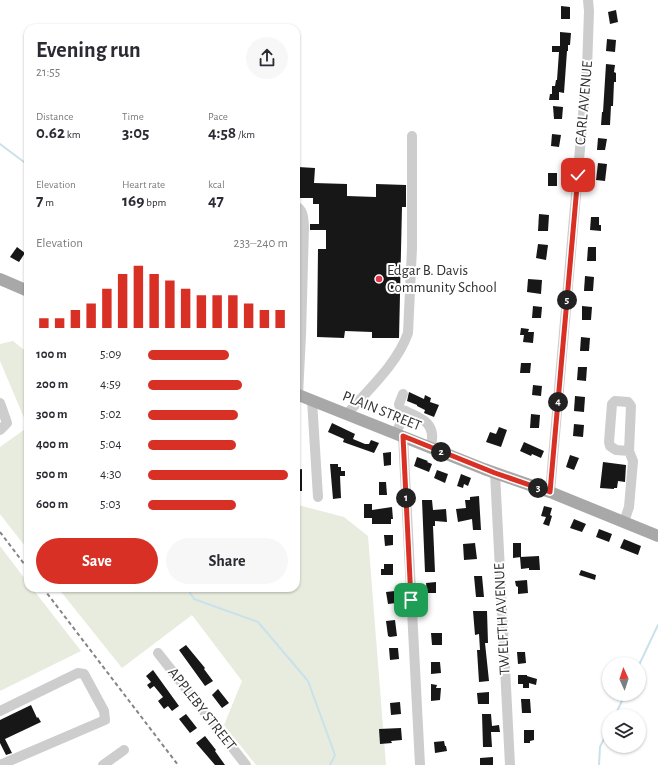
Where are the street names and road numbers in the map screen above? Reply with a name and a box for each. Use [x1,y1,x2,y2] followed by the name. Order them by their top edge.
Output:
[573,60,595,146] street label: CARL AVENUE
[340,388,424,434] street label: PLAIN STREET
[492,563,512,675] street label: TWELFTH AVENUE
[165,665,239,754] street label: APPLEBY STREET

